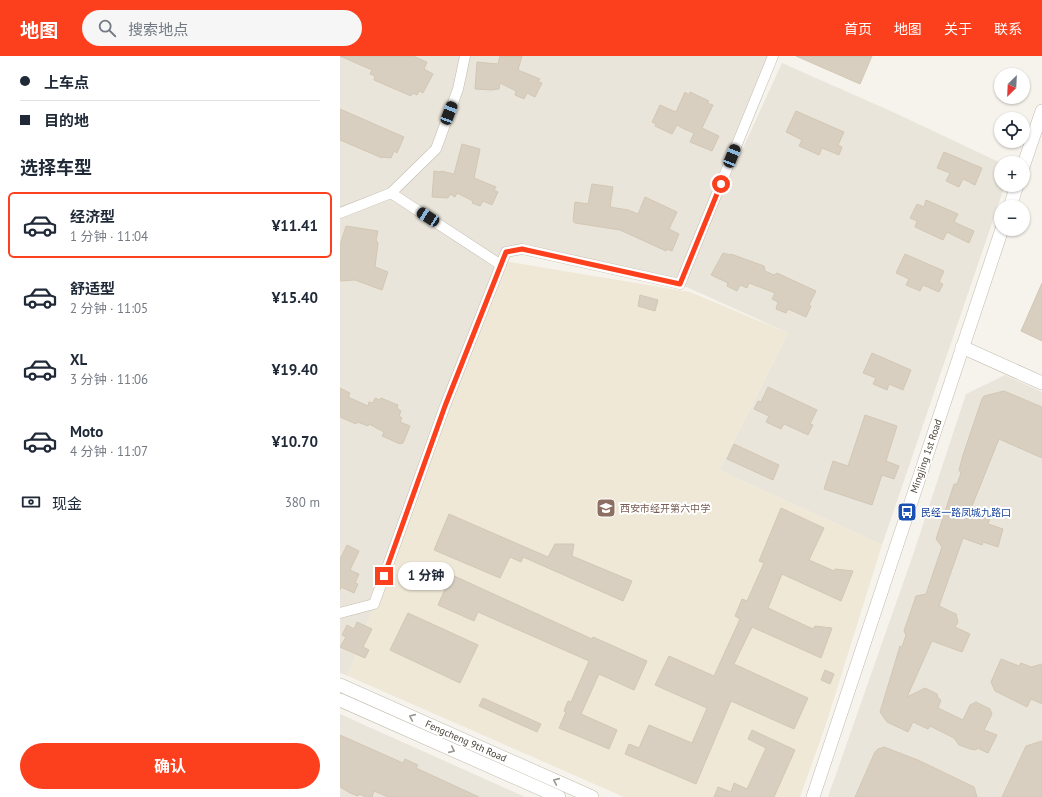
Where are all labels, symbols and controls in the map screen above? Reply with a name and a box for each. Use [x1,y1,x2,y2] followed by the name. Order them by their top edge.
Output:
[82,10,362,46] search box
[96,17,118,39] icon: search
[20,18,58,42] text: 地图
[128,20,188,39] text: 搜索地点
[844,20,872,38] text: 首页
[894,20,922,38] text: 地图
[944,20,972,38] text: 关于
[994,20,1022,38] text: 联系
[994,68,1030,104] north arrow
[994,68,1030,236] map controls
[44,73,89,92] text: 上车点
[439,100,459,126] car
[44,111,89,130] text: 目的地
[994,112,1030,148] button: locate
[722,143,742,169] car
[20,156,92,179] text: 选择车型
[994,156,1030,192] button: +
[712,175,730,193] route start
[994,200,1030,236] button: −
[415,205,441,229] car
[22,207,58,243] icon: car
[70,207,115,226] text: 经济型
[272,216,318,235] text: ¥11.41
[70,228,148,245] text: 1 分钟 · 11:04
[22,279,58,315] icon: car
[70,279,115,298] text: 舒适型
[272,288,318,307] text: ¥15.40
[70,300,148,317] text: 2 分钟 · 11:05
[70,350,87,369] text: XL
[22,351,58,387] icon: car
[272,360,318,379] text: ¥19.40
[70,371,148,388] text: 3 分钟 · 11:06
[907,417,945,495] street label: Mingjing 1st Road
[70,422,103,441] text: Moto
[22,423,58,459] icon: car
[272,432,318,451] text: ¥10.70
[70,443,148,460] text: 4 分钟 · 11:07
[20,491,42,513] icon: cash
[52,494,82,513] text: 现金
[285,494,320,511] text: 380 m
[595,497,617,519] school or university icon: 西安市经开第六中学
[896,501,918,523] bus stop icon: 民经一路凤城九路口
[620,502,710,515] place label: 西安市经开第六中学
[921,506,1011,519] place label: 民经一路凤城九路口
[398,562,454,590] callout: 1 分钟
[375,567,393,585] route end
[408,567,444,584] text: 1 分钟
[409,714,416,722] one-way arrow
[423,717,509,765] street label: Fengcheng 9th Road
[20,743,320,789] button: 确认
[448,745,456,753] one-way arrow
[553,778,561,786] one-way arrow

